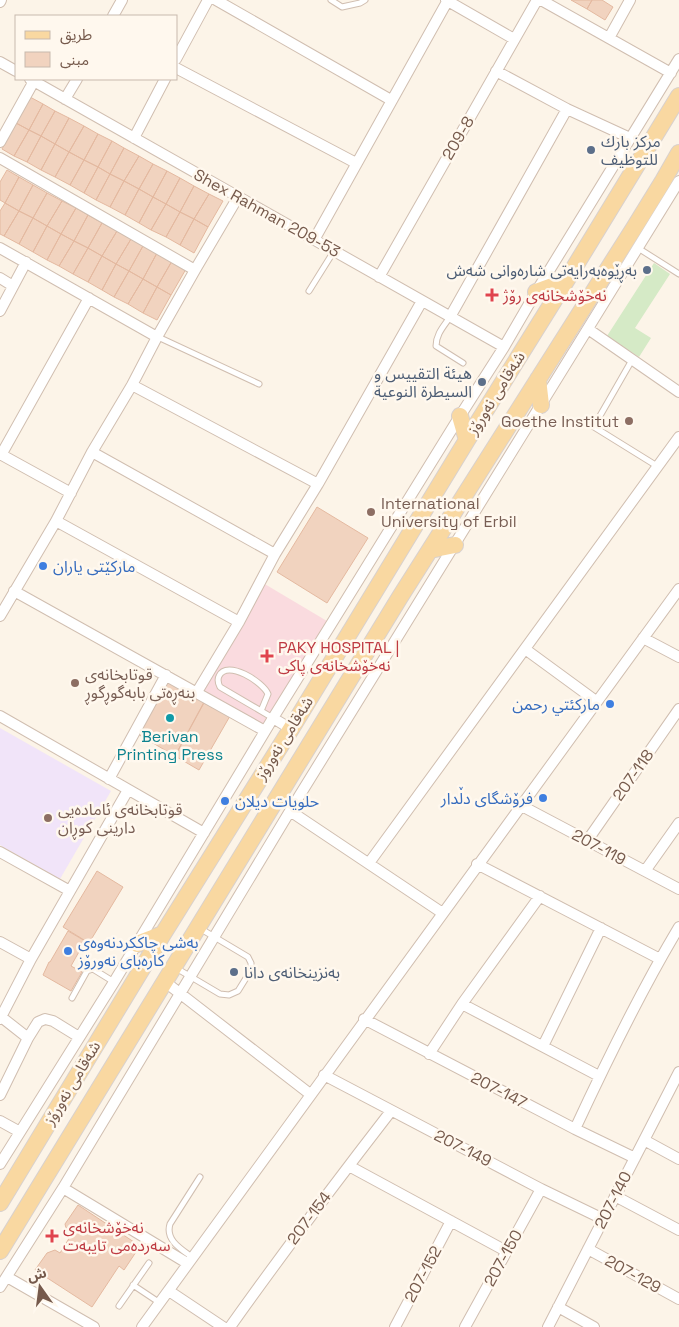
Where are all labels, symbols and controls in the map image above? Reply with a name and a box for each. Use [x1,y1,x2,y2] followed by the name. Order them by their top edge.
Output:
[15,15,178,80] legend
[60,25,92,45] text: طريق
[60,50,89,69] text: مبنى
[437,112,479,164] street label: 209-8
[601,131,661,170] place label: مركز بارك للتوظيف
[585,144,597,156] marker: مركز بارك للتوظيف
[190,164,344,262] street label: Shex Rahman 209-53
[446,260,637,284] place label: بەڕێوەبەرایەتی شارەوانی شەش
[641,264,653,276] marker: بەڕێوەبەرایەتی شارەوانی شەش
[502,285,607,306] place label: نەخۆشخانەی رۆژ
[485,288,499,302] marker: نەخۆشخانەی رۆژ
[462,347,530,440] street label: شەقامی نەورۆز
[374,363,472,402] place label: هيئة التقييس و السيطرة النوعية
[476,376,488,388] marker: هيئة التقييس و السيطرة النوعية
[501,411,619,432] place label: Goethe Institut
[623,415,635,427] marker: Goethe Institut
[381,493,517,532] place label: International University of Erbil
[365,506,377,518] marker: International University of Erbil
[53,556,135,577] place label: مارکێتی یاران
[37,560,49,572] marker: مارکێتی یاران
[278,637,399,676] place label: PAKY HOSPITAL | نەخۆشخانەی پاکی
[260,649,274,663] marker: PAKY HOSPITAL | نەخۆشخانەی پاکی
[84,664,195,706] place label: قوتابخانەی بنەڕەتی بابەگوڕگوڕ
[69,677,81,689] marker: قوتابخانەی بنەڕەتی بابەگوڕگوڕ
[250,692,318,785] street label: شەقامی نەورۆز
[512,694,600,716] place label: ماركئتي رحمن
[604,698,616,710] marker: ماركئتي رحمن
[164,712,176,724] marker: Berivan Printing Press
[117,726,223,765] place label: Berivan Printing Press
[608,745,658,805] street label: 207-118
[440,786,533,809] place label: فرۆشگای دڵدار
[235,791,319,812] place label: حلويات ديلان
[537,792,549,804] marker: فرۆشگای دڵدار
[219,795,231,807] marker: حلويات ديلان
[58,799,182,841] place label: قوتابخانەی ئامادەیی دارینی کوڕان
[42,812,54,824] marker: قوتابخانەی ئامادەیی دارینی کوڕان
[568,824,630,870] street label: 207-119
[77,932,199,971] place label: به‌شی چاككردنه‌وه‌ی كاره‌بای نه‌ورۆز
[62,945,74,957] marker: به‌شی چاككردنه‌وه‌ی كاره‌بای نه‌ورۆز
[244,962,340,983] place label: بەنزینخانەی دانا
[228,966,240,978] marker: بەنزینخانەی دانا
[38,1037,105,1130] street label: شەقامی نەورۆز
[467,1067,531,1113] street label: 207-147
[431,1125,495,1171] street label: 207-149
[590,1168,636,1232] street label: 207-140
[282,1187,336,1249] street label: 207-154
[63,1217,171,1256] place label: نەخۆشخانەی سەردەمی تایبەت
[479,1226,527,1290] street label: 207-150
[45,1229,59,1243] marker: نەخۆشخانەی سەردەمی تایبەت
[399,1242,447,1306] street label: 207-152
[601,1250,665,1298] street label: 207-129
[15,1262,65,1312] north arrow
[25,1263,48,1285] text: ش

